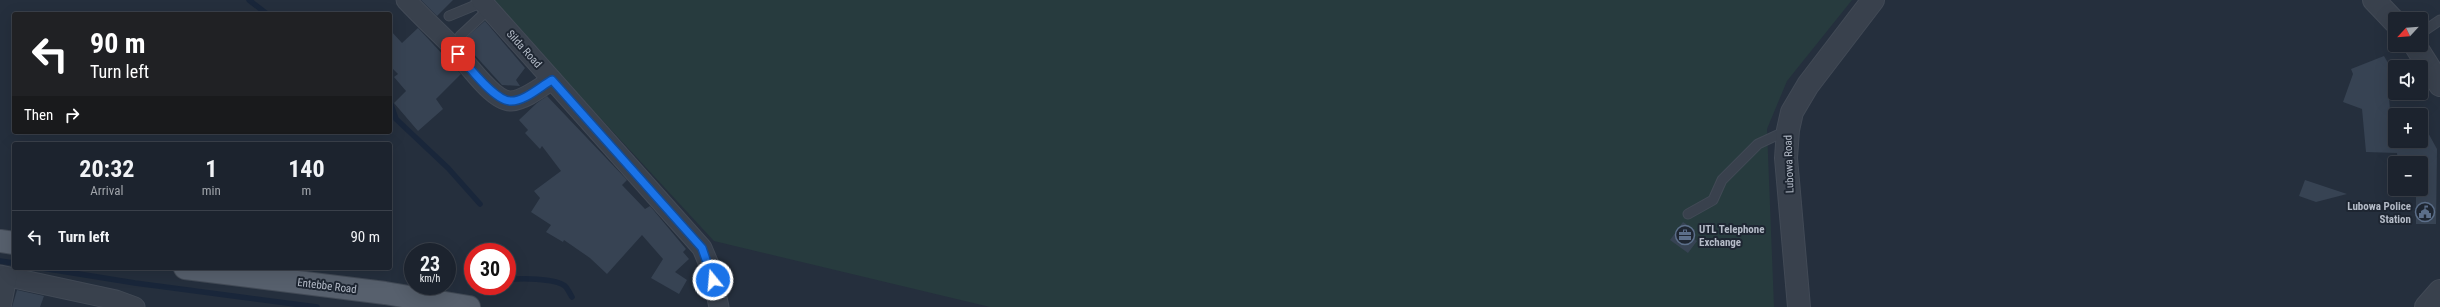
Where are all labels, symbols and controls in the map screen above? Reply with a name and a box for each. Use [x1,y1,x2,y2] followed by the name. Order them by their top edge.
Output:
[2388,12,2428,52] north arrow
[2388,12,2428,196] map controls
[90,27,146,60] text: 90 m
[24,28,76,80] icon: left
[504,28,544,70] street label: Silda Road
[441,37,475,71] pin
[447,43,469,65] icon: arrive
[2388,60,2428,100] button: sound
[90,61,149,82] text: Turn left
[61,104,83,126] icon: right
[24,106,53,124] text: Then
[2388,108,2428,148] button: +
[1781,135,1797,193] street label: Lubowa Road
[79,155,134,183] text: 20:32
[205,155,217,183] text: 1
[288,155,325,183] text: 140
[2388,156,2428,196] button: −
[90,183,123,198] text: Arrival
[202,183,221,198] text: min
[302,183,311,198] text: m
[2347,200,2411,226] place label: Lubowa Police Station
[2414,201,2436,223] public building icon: Lubowa Police Station
[1699,223,1765,249] place label: UTL Telephone Exchange
[1674,224,1696,246] office icon: UTL Telephone Exchange
[24,226,46,248] icon: left
[58,228,109,246] text: Turn left
[350,228,380,246] text: 90 m
[464,243,516,295] speed limit sign: 30
[420,252,440,276] text: 23
[692,259,734,301] position arrow
[420,273,440,284] text: km/h
[297,276,357,296] street label: Entebbe Road

